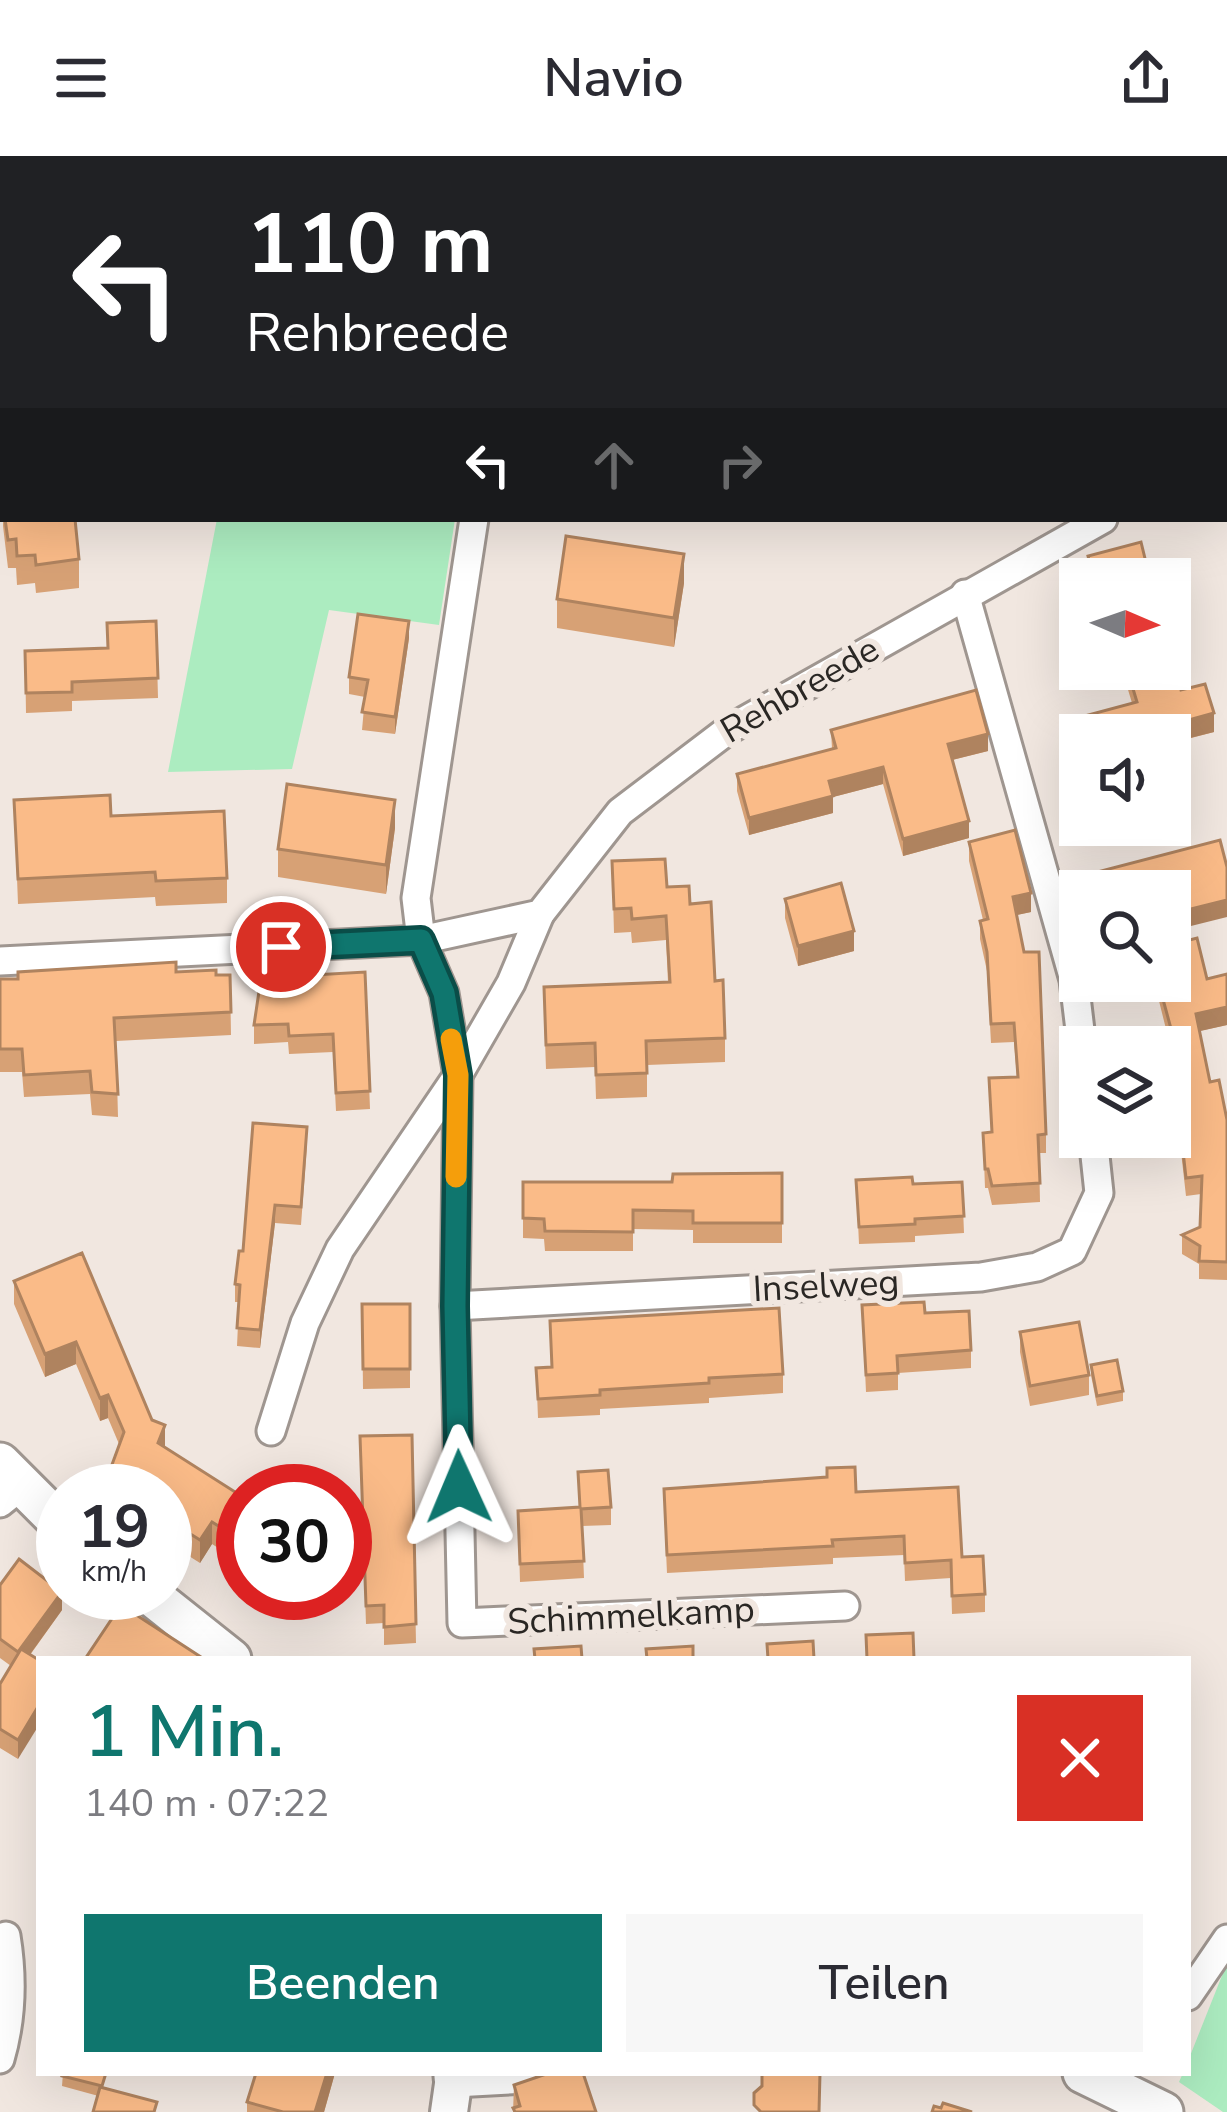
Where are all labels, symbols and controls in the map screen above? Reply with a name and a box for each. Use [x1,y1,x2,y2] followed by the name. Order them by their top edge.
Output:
[543,41,684,115] text: Navio
[48,45,114,111] icon: menu
[1113,45,1179,111] icon: share
[246,187,494,302] text: 110 m
[48,204,204,360] icon: left
[246,296,509,370] text: Rehbreede
[455,432,521,498] icon: left
[581,432,647,498] icon: ahead
[707,432,773,498] icon: right
[1059,558,1191,690] north arrow
[1059,558,1191,1158] map controls
[712,625,888,755] street label: Rehbreede
[1059,714,1191,846] button: sound
[1059,870,1191,1002] button: search
[230,896,332,998] pin
[248,914,314,980] icon: arrive
[1059,1026,1191,1158] button: layers
[751,1258,901,1314] street label: Inselweg
[396,1424,522,1550] position arrow
[216,1464,372,1620] speed limit sign: 30
[78,1486,150,1568] text: 19
[81,1551,147,1592] text: km/h
[506,1585,756,1647] street label: Schimmelkamp
[84,1683,284,1781] text: 1 Min.
[1017,1695,1143,1821] button: close
[84,1777,329,1830] text: 140 m · 07:22
[84,1914,602,2052] button: Beenden
[626,1914,1143,2052] button: Teilen

